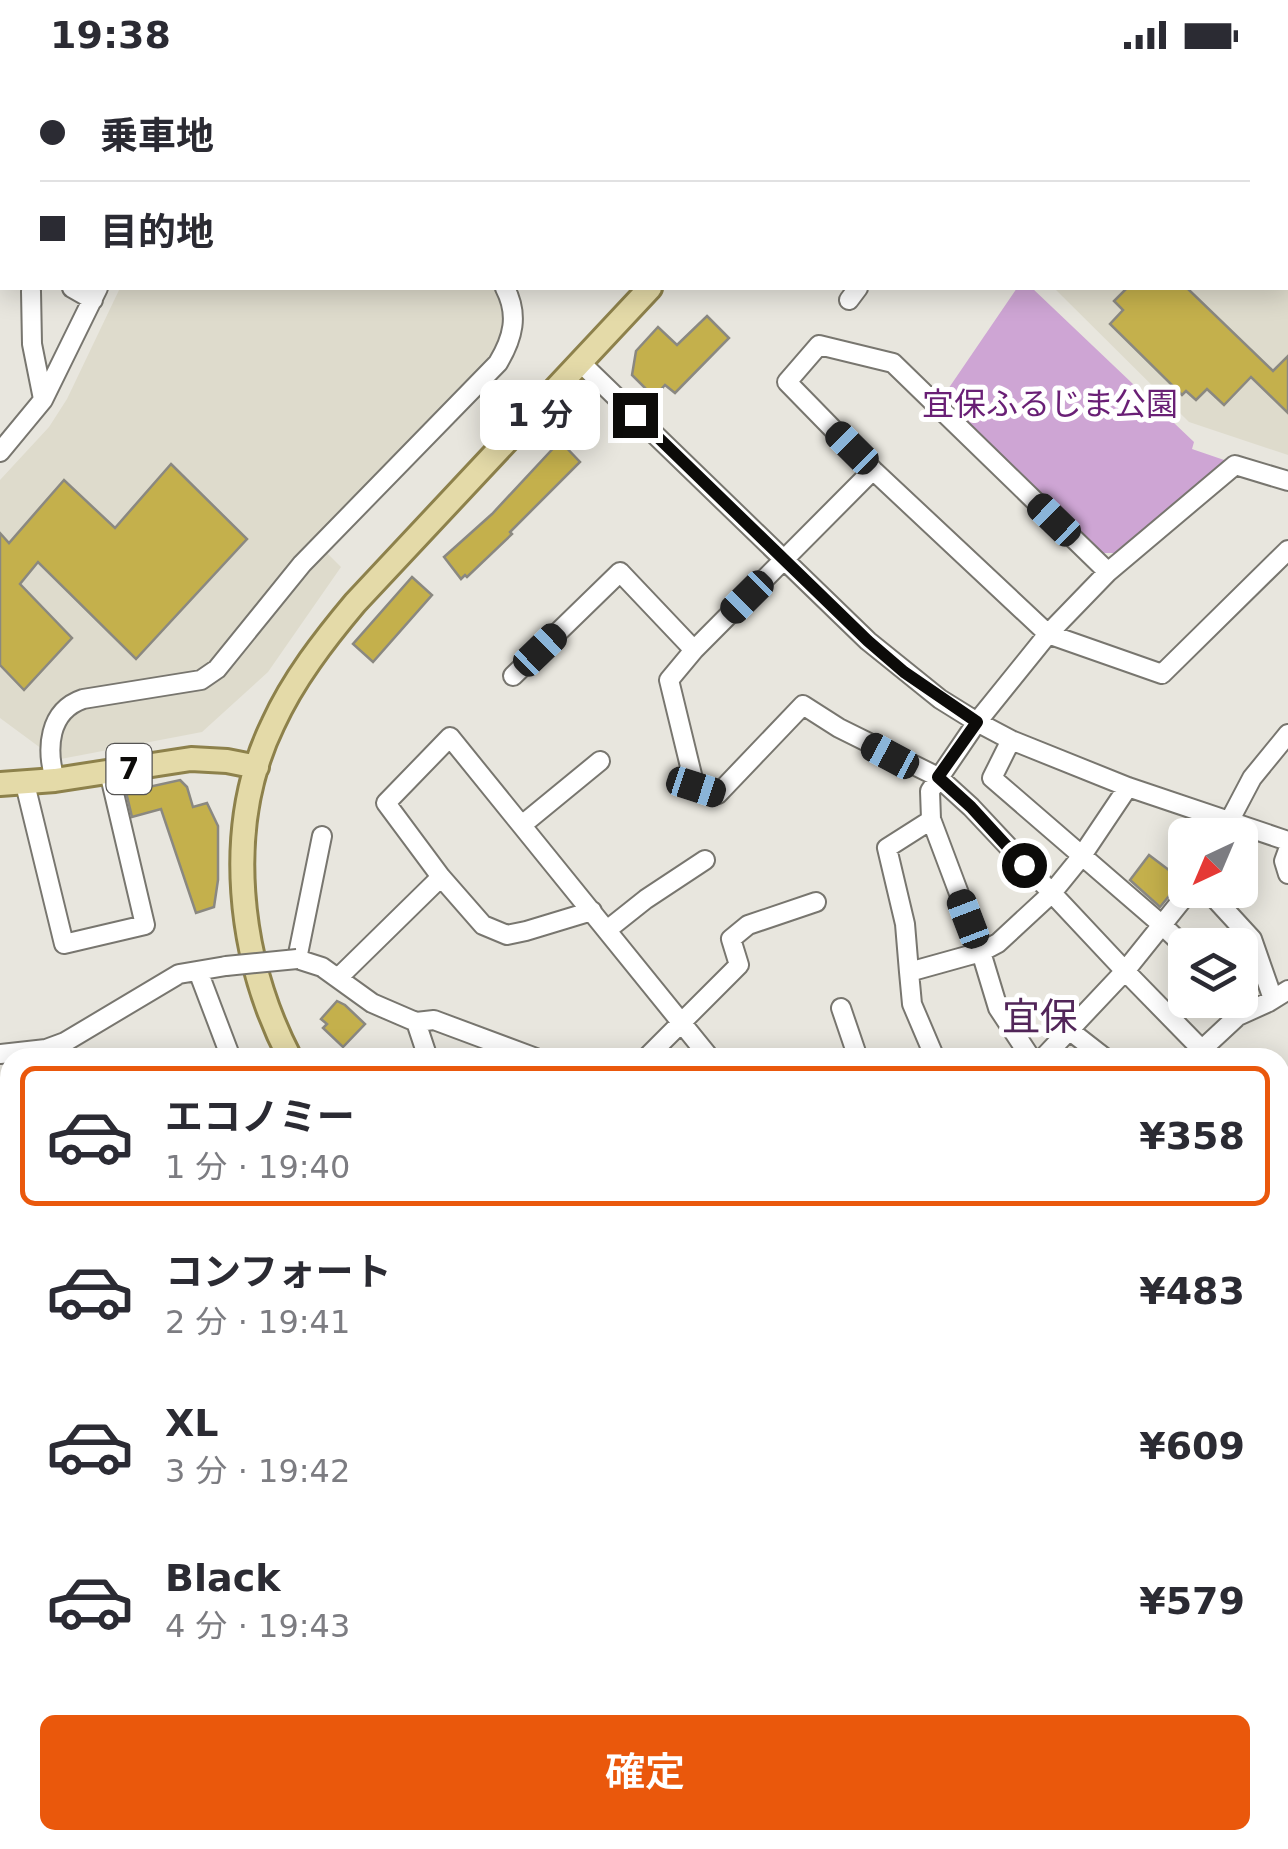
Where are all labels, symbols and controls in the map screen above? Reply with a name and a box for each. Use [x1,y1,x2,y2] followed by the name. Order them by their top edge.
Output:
[50,13,171,57] text: 19:38
[100,114,214,158] text: 乗車地
[100,210,214,254] text: 目的地
[480,380,600,450] callout: 1 分
[922,385,1178,423] park label: 宜保ふるじま公園
[613,393,658,438] route end
[507,396,573,434] text: 1 分
[820,416,884,480] car
[1022,488,1086,552] car
[715,565,779,629] car
[508,618,572,682] car
[856,729,924,783] car
[106,744,152,794] road number: 7
[663,763,729,811] car
[1168,818,1258,908] north arrow
[1168,818,1258,1018] map controls
[1002,843,1047,888] route start
[943,886,993,952] car
[1168,928,1258,1018] button: layers
[1002,995,1078,1039] district label: 宜保
[45,1091,135,1181] icon: car
[165,1095,355,1139] text: エコノミー
[1139,1114,1245,1158] text: ¥358
[165,1148,350,1186] text: 1 分 · 19:40
[45,1246,135,1336] icon: car
[165,1250,392,1294] text: コンフォート
[1139,1269,1245,1313] text: ¥483
[165,1303,350,1341] text: 2 分 · 19:41
[45,1401,135,1491] icon: car
[165,1401,219,1445] text: XL
[1139,1424,1245,1468] text: ¥609
[165,1452,350,1490] text: 3 分 · 19:42
[45,1556,135,1646] icon: car
[165,1556,280,1600] text: Black
[1139,1579,1245,1623] text: ¥579
[165,1607,350,1645] text: 4 分 · 19:43
[40,1715,1250,1830] button: 確定

